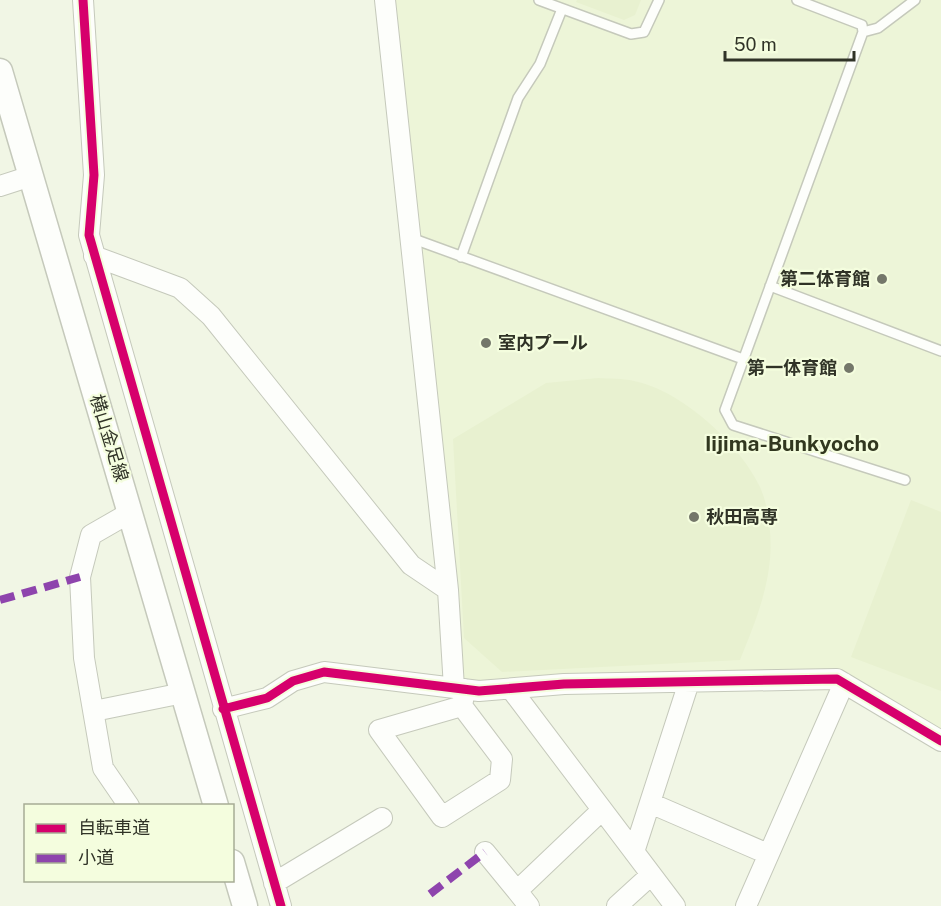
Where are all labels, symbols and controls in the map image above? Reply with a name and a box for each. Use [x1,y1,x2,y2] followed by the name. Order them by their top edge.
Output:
[725,24,854,62] scale bar
[734,34,777,55] text: 50 m
[780,268,870,289] place label: 第二体育館
[875,272,889,286] marker: 第二体育館
[498,332,588,353] place label: 室内プール
[479,336,493,350] marker: 室内プール
[747,357,837,378] place label: 第一体育館
[842,361,856,375] marker: 第一体育館
[86,392,133,484] street label: 横山金足線
[705,431,879,456] district label: Iijima-Bunkyocho
[706,506,778,527] place label: 秋田高専
[687,510,701,524] marker: 秋田高専
[24,804,234,882] legend
[78,817,150,838] text: 自転車道
[78,847,114,868] text: 小道

